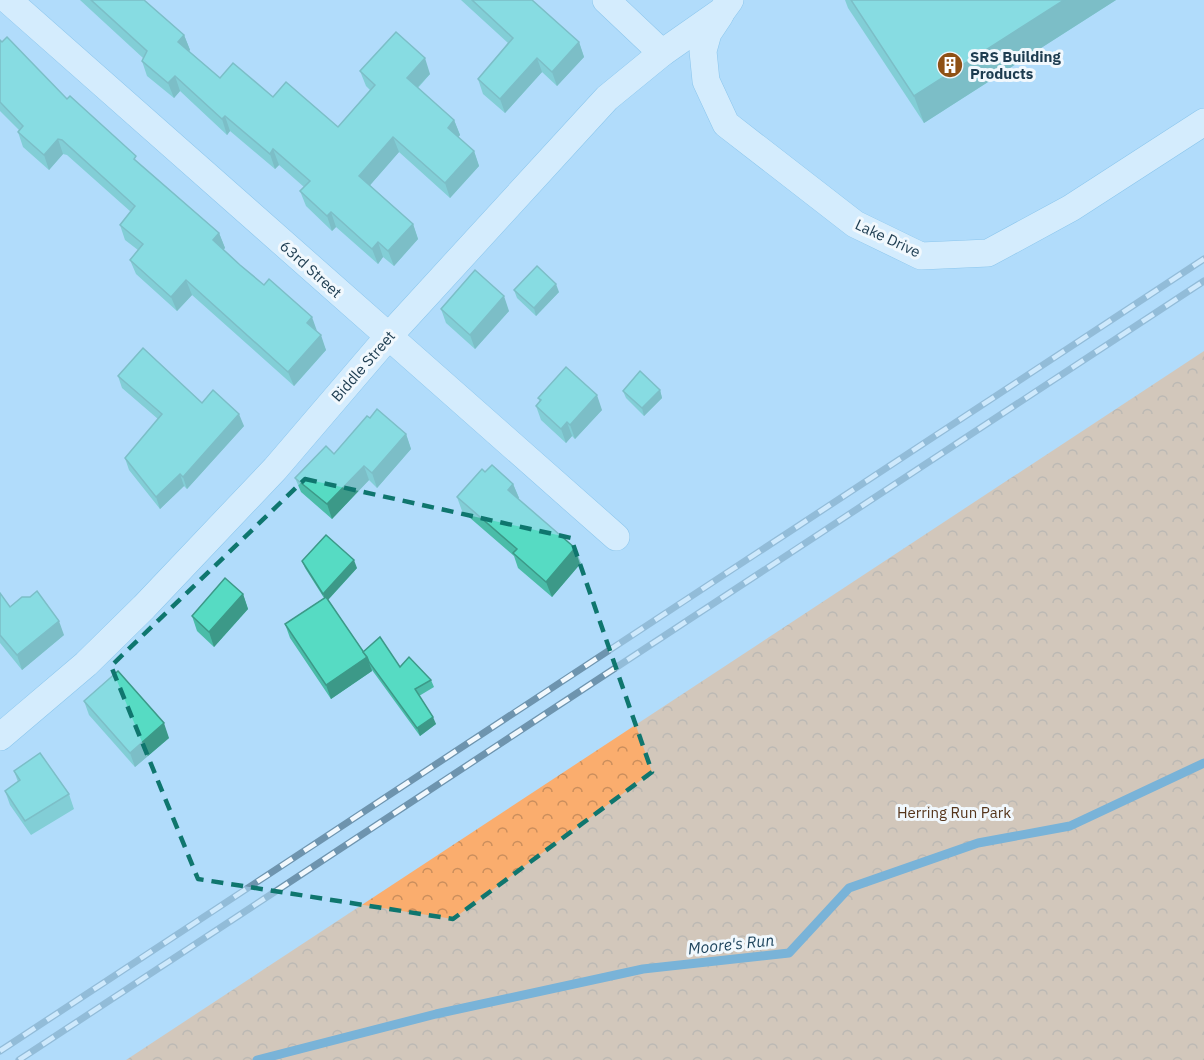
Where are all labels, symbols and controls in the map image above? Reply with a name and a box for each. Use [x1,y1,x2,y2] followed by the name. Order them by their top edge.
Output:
[970,47,1062,83] place label: SRS Building Products
[935,50,965,80] building icon: SRS Building Products
[852,215,924,261] street label: Lake Drive
[276,236,346,302] street label: 63rd Street
[327,327,399,405] street label: Biddle Street
[897,803,1011,822] park label: Herring Run Park
[687,930,775,958] water label: Moore's Run

